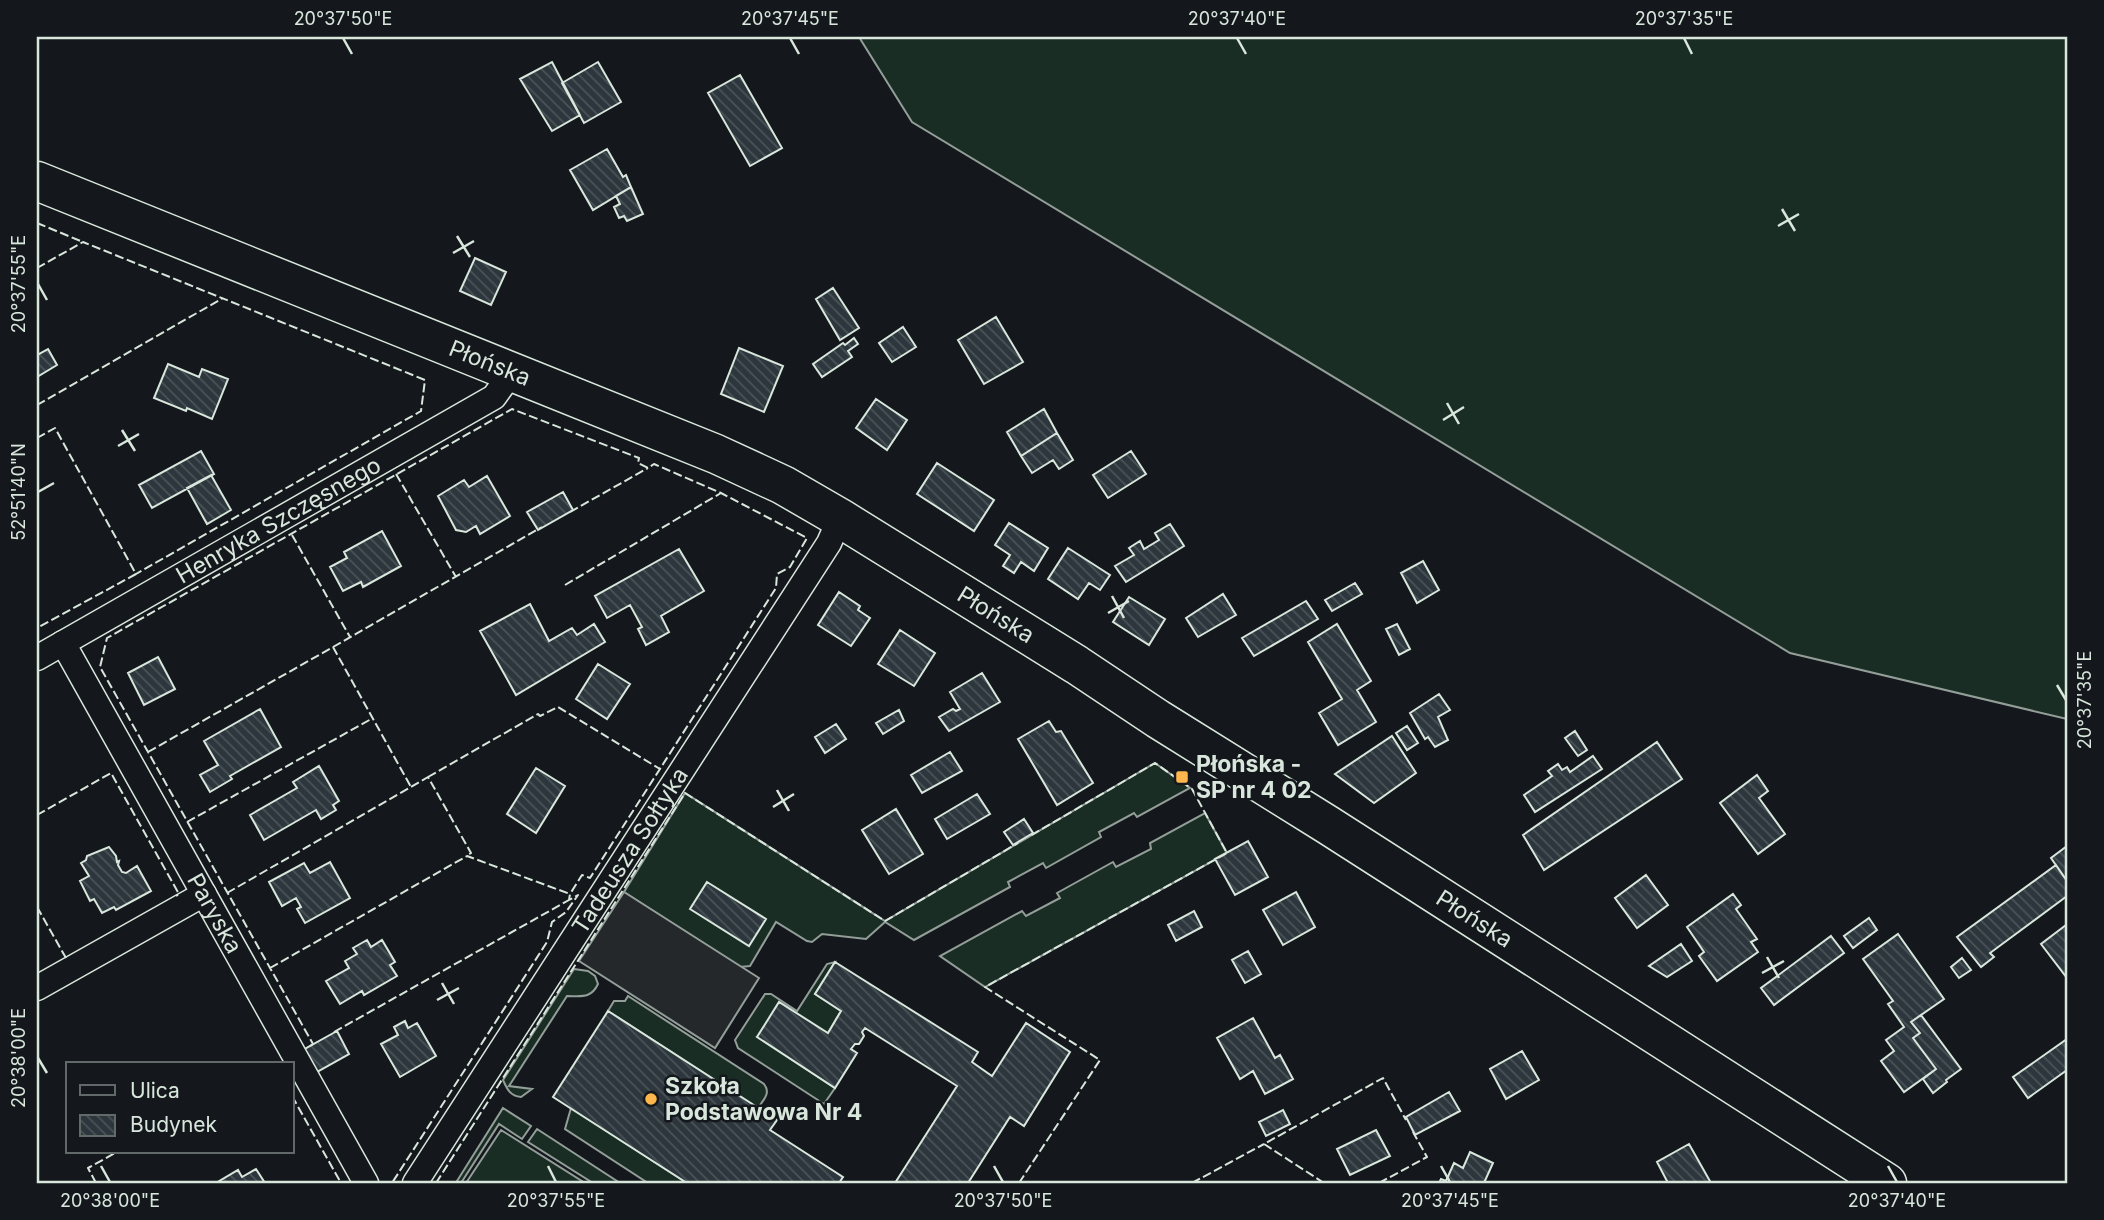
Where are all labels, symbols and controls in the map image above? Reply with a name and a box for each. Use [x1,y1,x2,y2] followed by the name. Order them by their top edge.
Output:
[294,8,392,29] text: 20°37'50"E
[741,8,839,29] text: 20°37'45"E
[1188,8,1286,29] text: 20°37'40"E
[1635,8,1733,29] text: 20°37'35"E
[8,235,29,333] text: 20°37'55"E
[445,334,535,392] street label: Płońska
[8,443,29,541] text: 52°51'40"N
[171,451,386,590] street label: Henryka Szczęsnego
[952,580,1040,649] street label: Płońska
[2074,651,2095,749] text: 20°37'35"E
[1196,750,1312,804] place label: Płońska - SP nr 4 02
[566,762,694,939] street label: Tadeusza Sołtyka
[1174,769,1190,785] marker: Płońska - SP nr 4 02
[181,868,248,958] street label: Paryska
[1431,884,1518,954] street label: Płońska
[8,1008,29,1108] text: 20°38'00"E
[66,1062,294,1154] legend
[665,1072,862,1126] place label: Szkoła Podstawowa Nr 4
[130,1078,180,1103] text: Ulica
[643,1091,659,1107] marker: Szkoła Podstawowa Nr 4
[130,1112,218,1137] text: Budynek
[60,1190,160,1211] text: 20°38'00"E
[507,1190,605,1211] text: 20°37'55"E
[954,1190,1052,1211] text: 20°37'50"E
[1401,1190,1499,1211] text: 20°37'45"E
[1848,1190,1946,1211] text: 20°37'40"E

